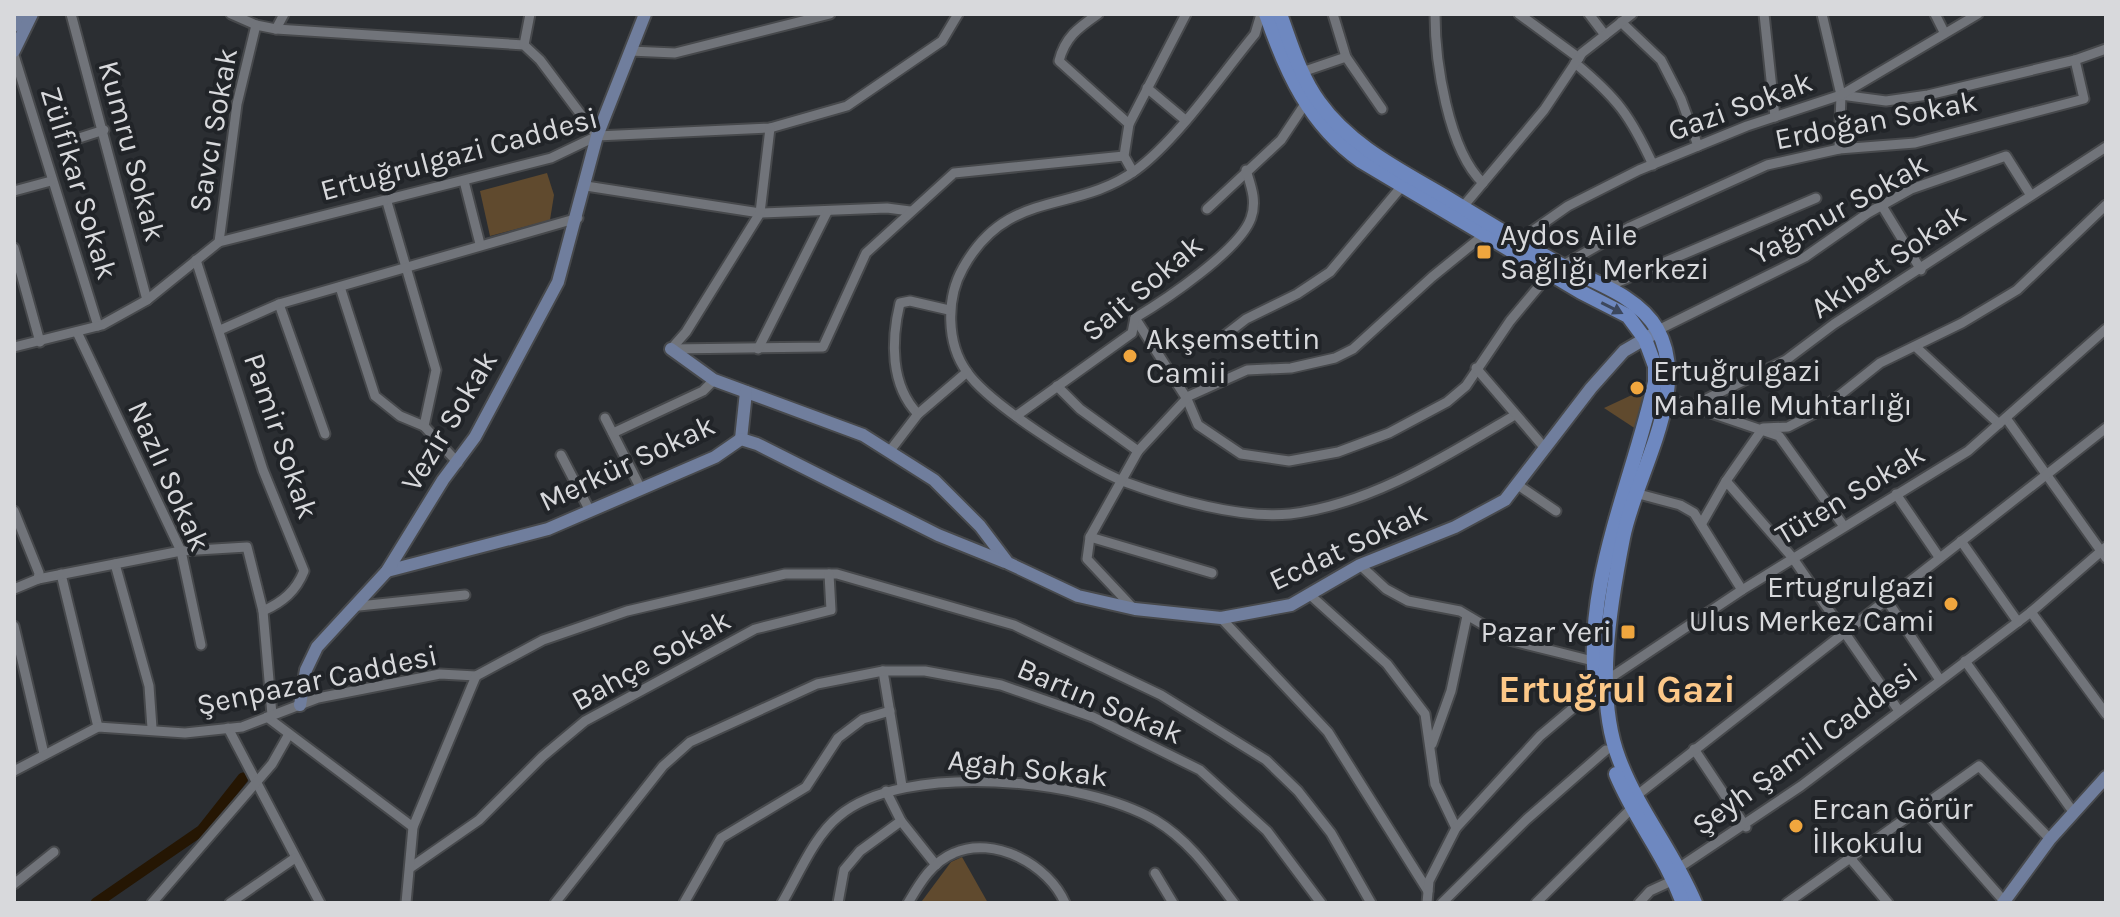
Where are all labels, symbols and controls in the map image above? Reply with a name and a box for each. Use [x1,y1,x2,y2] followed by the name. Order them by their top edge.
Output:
[181,45,245,215] street label: Savcı Sokak
[91,57,173,245] street label: Kumru Sokak
[1663,63,1817,149] street label: Gazi Sokak
[33,82,125,284] street label: Zülfikar Sokak
[1772,83,1980,157] street label: Erdoğan Sokak
[316,100,602,208] street label: Ertuğrulgazi Caddesi
[1744,145,1934,273] street label: Yağmur Sokak
[1804,196,1972,326] street label: Akıbet Sokak
[1500,217,1709,287] place label: Aydos Aile Sağlığı Merkezi
[1074,227,1210,349] street label: Sait Sokak
[1475,243,1493,261] marker: Aydos Aile Sağlığı Merkezi
[1601,301,1624,315] one-way arrow
[1146,321,1320,391] place label: Akşemsettin Camii
[393,344,505,498] street label: Vezir Sokak
[1121,347,1139,365] marker: Akşemsettin Camii
[236,348,326,524] street label: Pamir Sokak
[1653,353,1912,423] place label: Ertuğrulgazi Mahalle Muhtarlığı
[1628,379,1646,397] marker: Ertuğrulgazi Mahalle Muhtarlığı
[120,395,218,557] street label: Nazlı Sokak
[533,407,721,519] street label: Merkür Sokak
[1769,435,1931,553] street label: Tüten Sokak
[1263,494,1433,598] street label: Ecdat Sokak
[1689,569,1935,639] place label: Ertugrulgazi Ulus Merkez Cami
[1942,595,1960,613] marker: Ertugrulgazi Ulus Merkez Cami
[565,602,737,718] street label: Bahçe Sokak
[1480,614,1612,650] place label: Pazar Yeri
[1619,623,1637,641] marker: Pazar Yeri
[193,637,441,723] street label: Şenpazar Caddesi
[1012,650,1188,752] street label: Bartın Sokak
[1685,655,1925,843] street label: Şeyh Şamil Caddesi
[1498,667,1736,712] district label: Ertuğrul Gazi
[946,742,1110,794] street label: Agah Sokak
[1812,791,1973,861] place label: Ercan Görür İlkokulu
[1787,817,1805,835] marker: Ercan Görür İlkokulu

